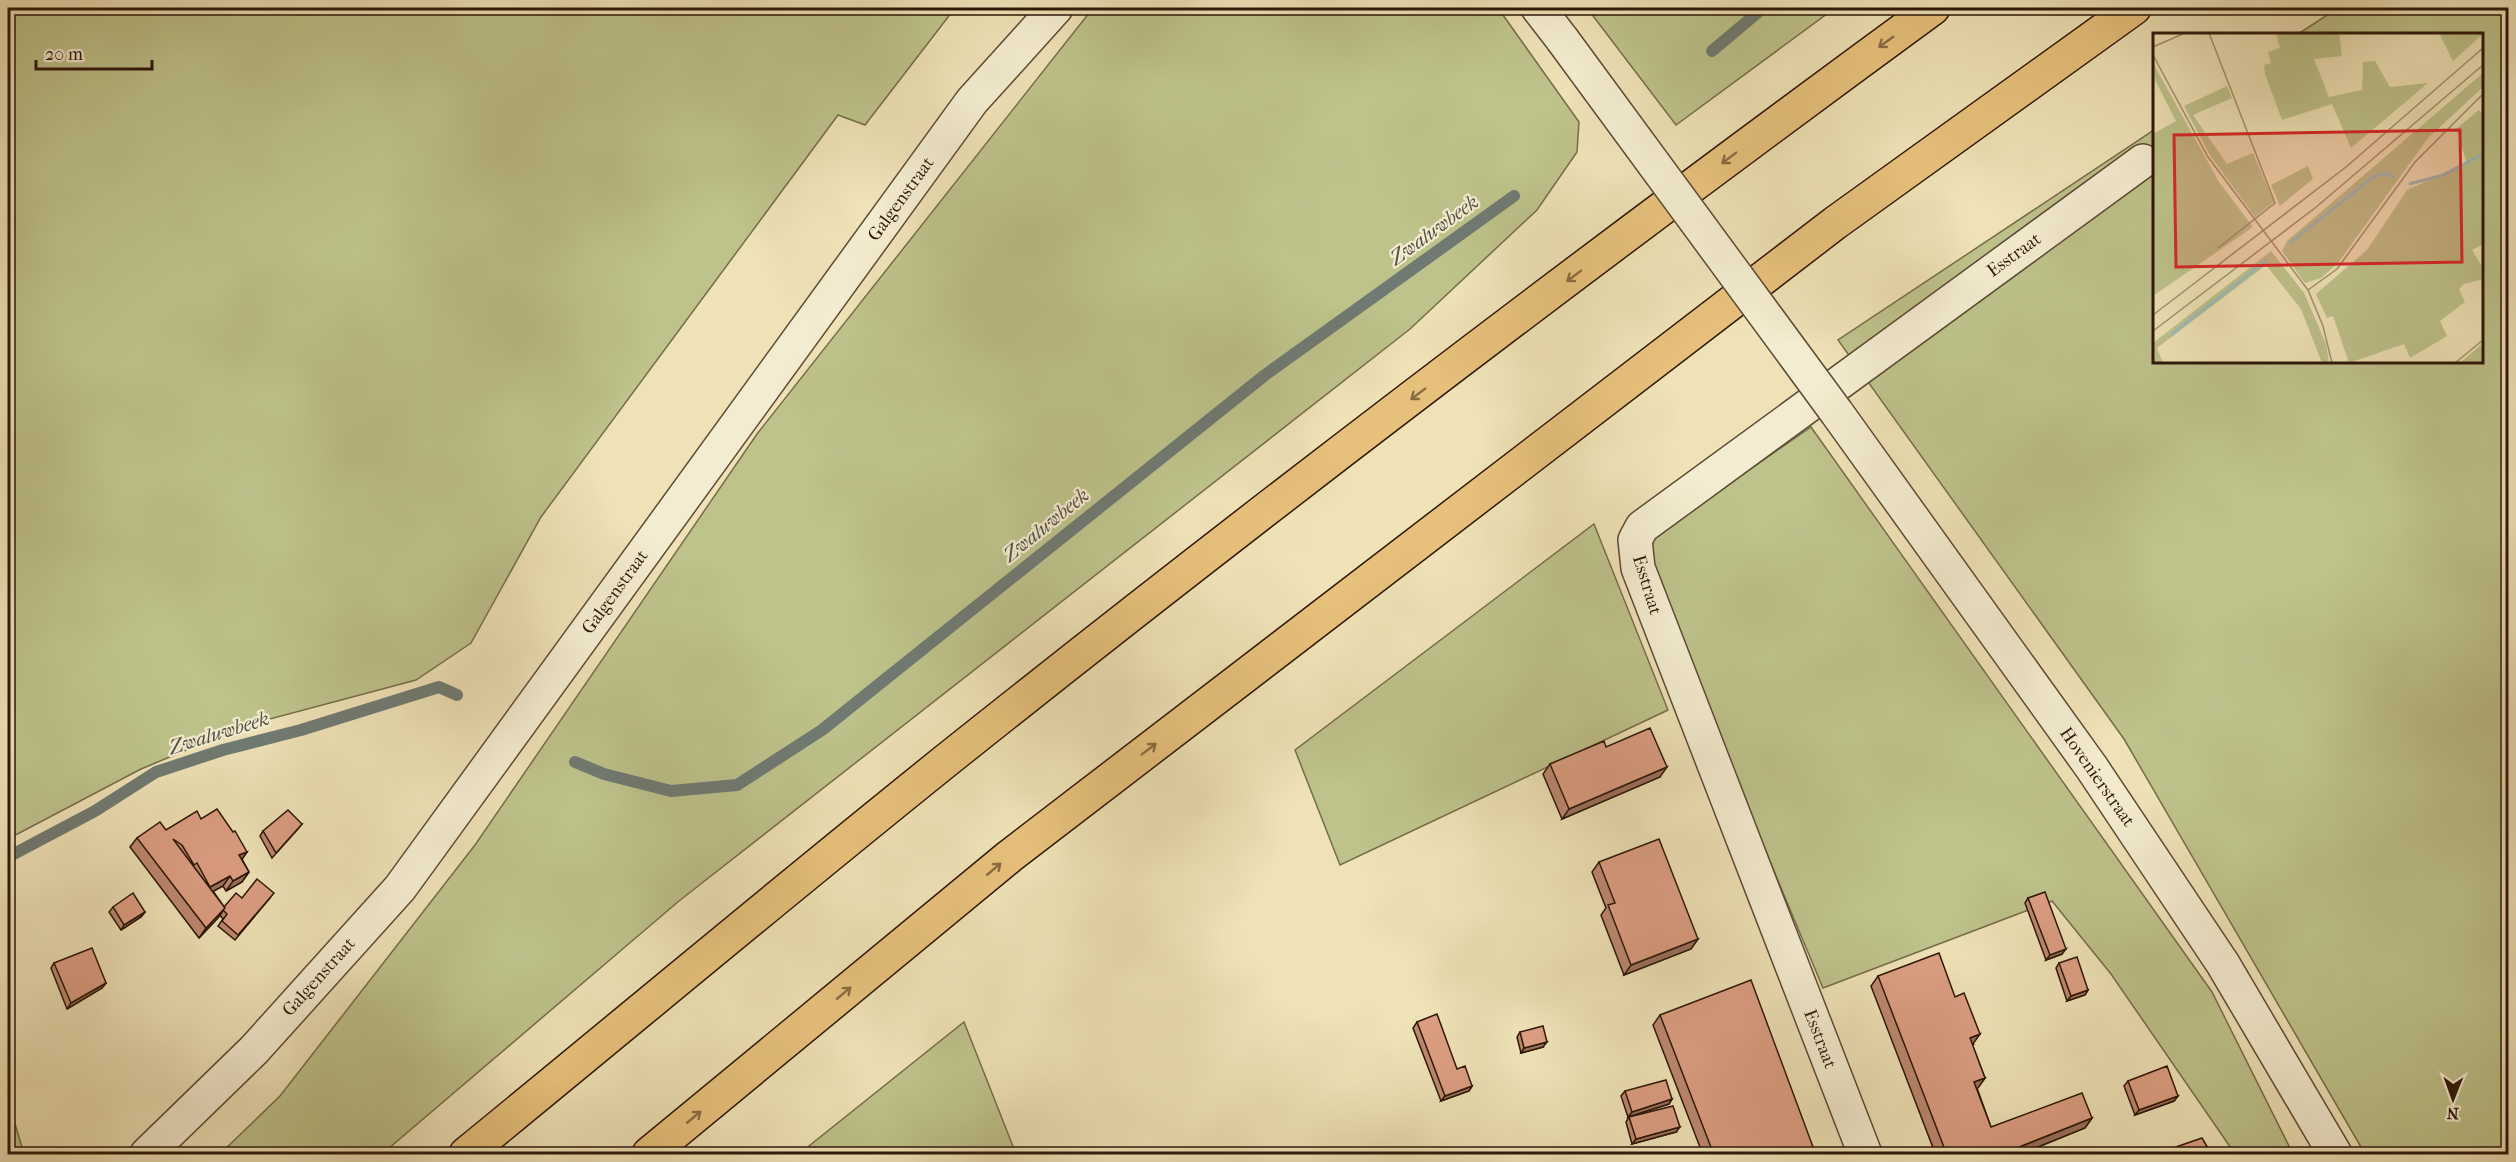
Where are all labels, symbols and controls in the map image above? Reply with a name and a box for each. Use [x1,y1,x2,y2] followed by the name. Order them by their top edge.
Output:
[36,33,152,71] scale bar
[2153,33,2483,363] inset map
[1878,36,1894,48] one-way arrow
[45,44,83,65] text: 20 m
[1721,151,1737,164] one-way arrow
[863,152,939,245] street label: Galgenstraat
[1384,190,1483,271] water label: Zwaluwbeek
[1983,228,2045,282] street label: Esstraat
[1566,270,1582,282] one-way arrow
[1411,387,1427,400] one-way arrow
[997,483,1094,568] water label: Zwaluwbeek
[577,545,653,638] street label: Galgenstraat
[1628,553,1666,618] street label: Esstraat
[164,707,272,760] water label: Zwaluwbeek
[2055,723,2139,831] street label: Hovenierstraat
[1140,743,1156,756] one-way arrow
[986,862,1002,875] one-way arrow
[278,933,360,1021] street label: Galgenstraat
[836,986,851,1000] one-way arrow
[1799,1007,1841,1072] street label: Esstraat
[2423,1069,2483,1129] north arrow
[2446,1104,2459,1123] text: N
[686,1111,702,1124] one-way arrow

